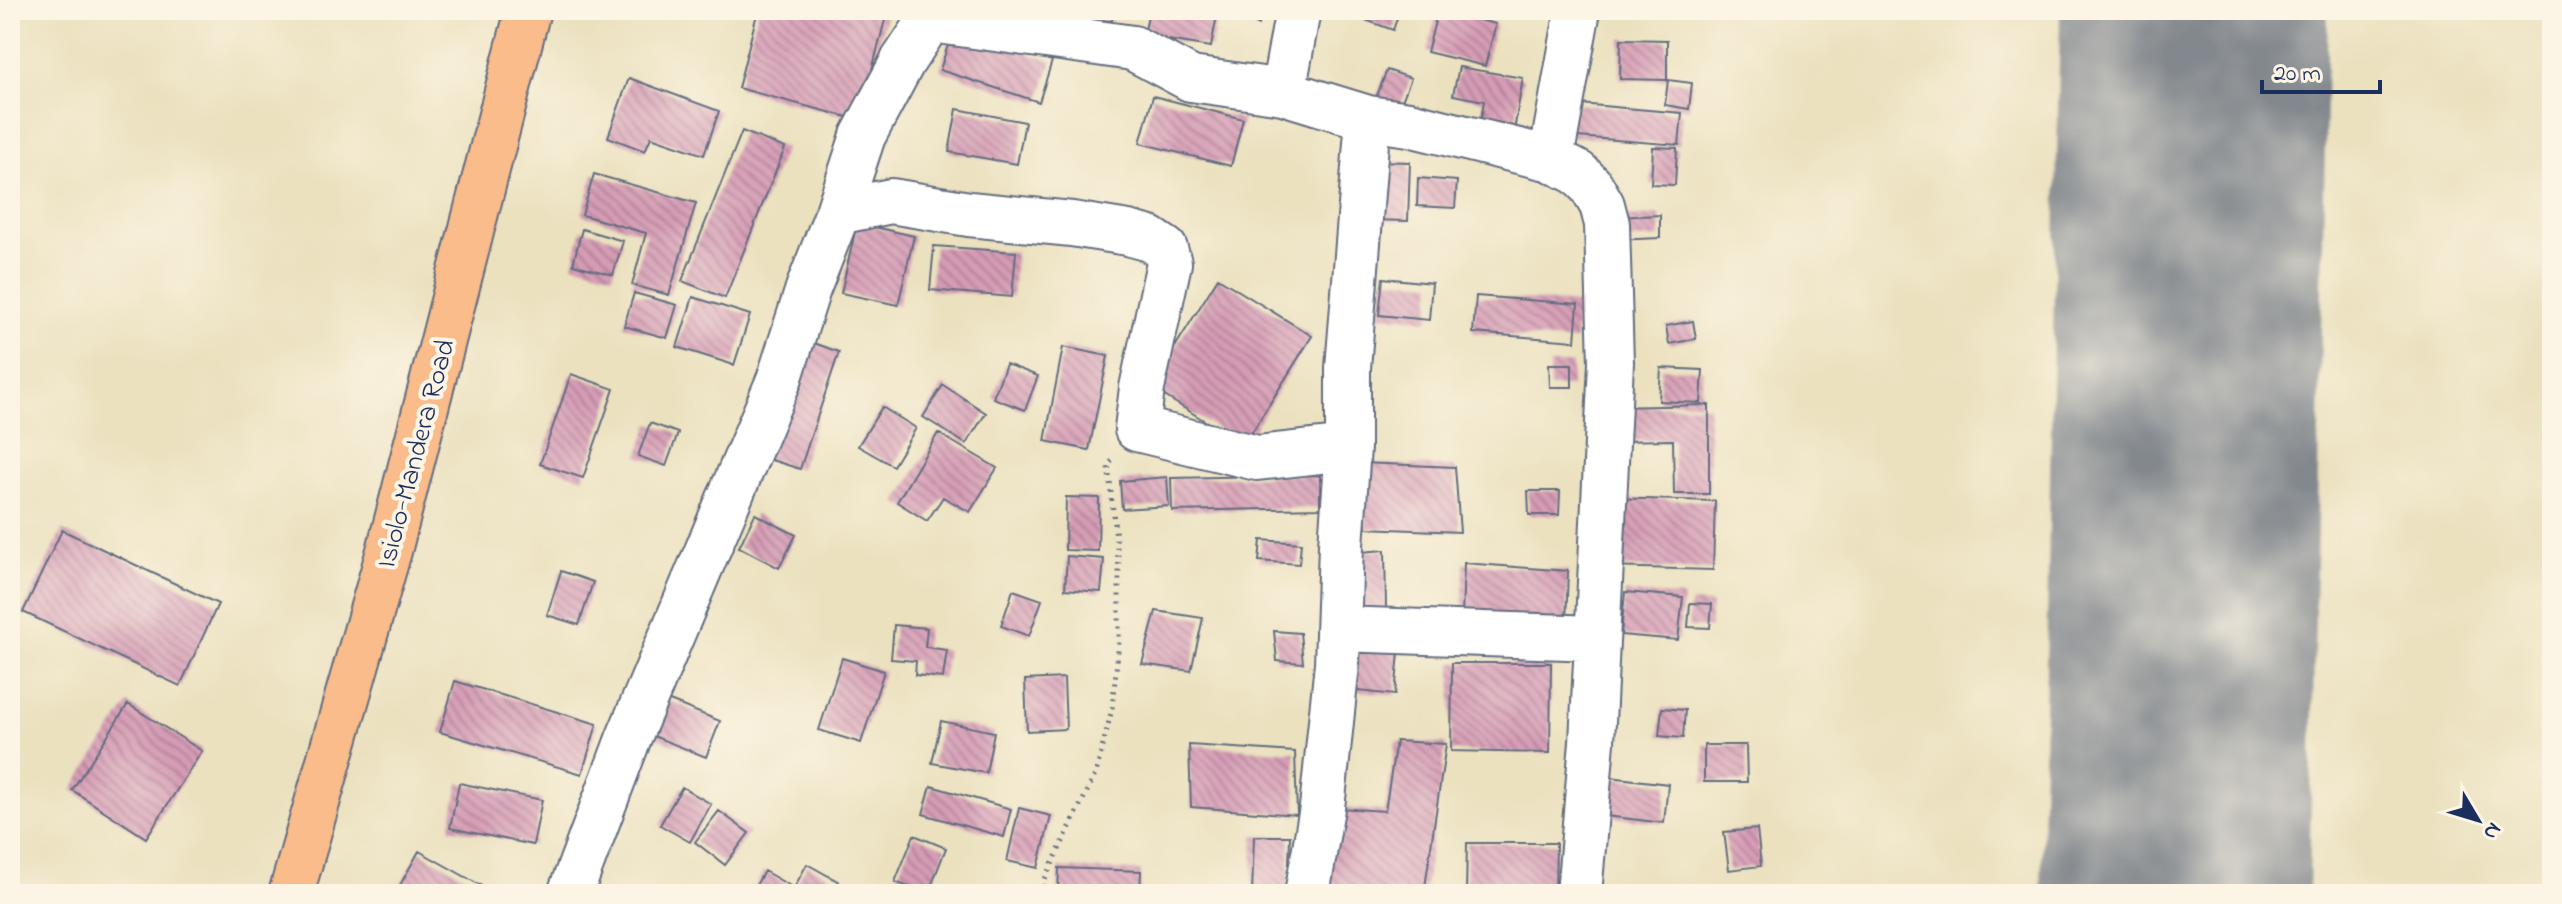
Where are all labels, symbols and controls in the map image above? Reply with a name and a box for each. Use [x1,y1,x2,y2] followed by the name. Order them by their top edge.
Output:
[2262,44,2380,94] scale bar
[2274,57,2321,92] text: 20 m
[367,335,468,573] street label: Isiolo-Mandera Road
[2438,780,2518,860] north arrow
[2474,815,2509,846] text: N

